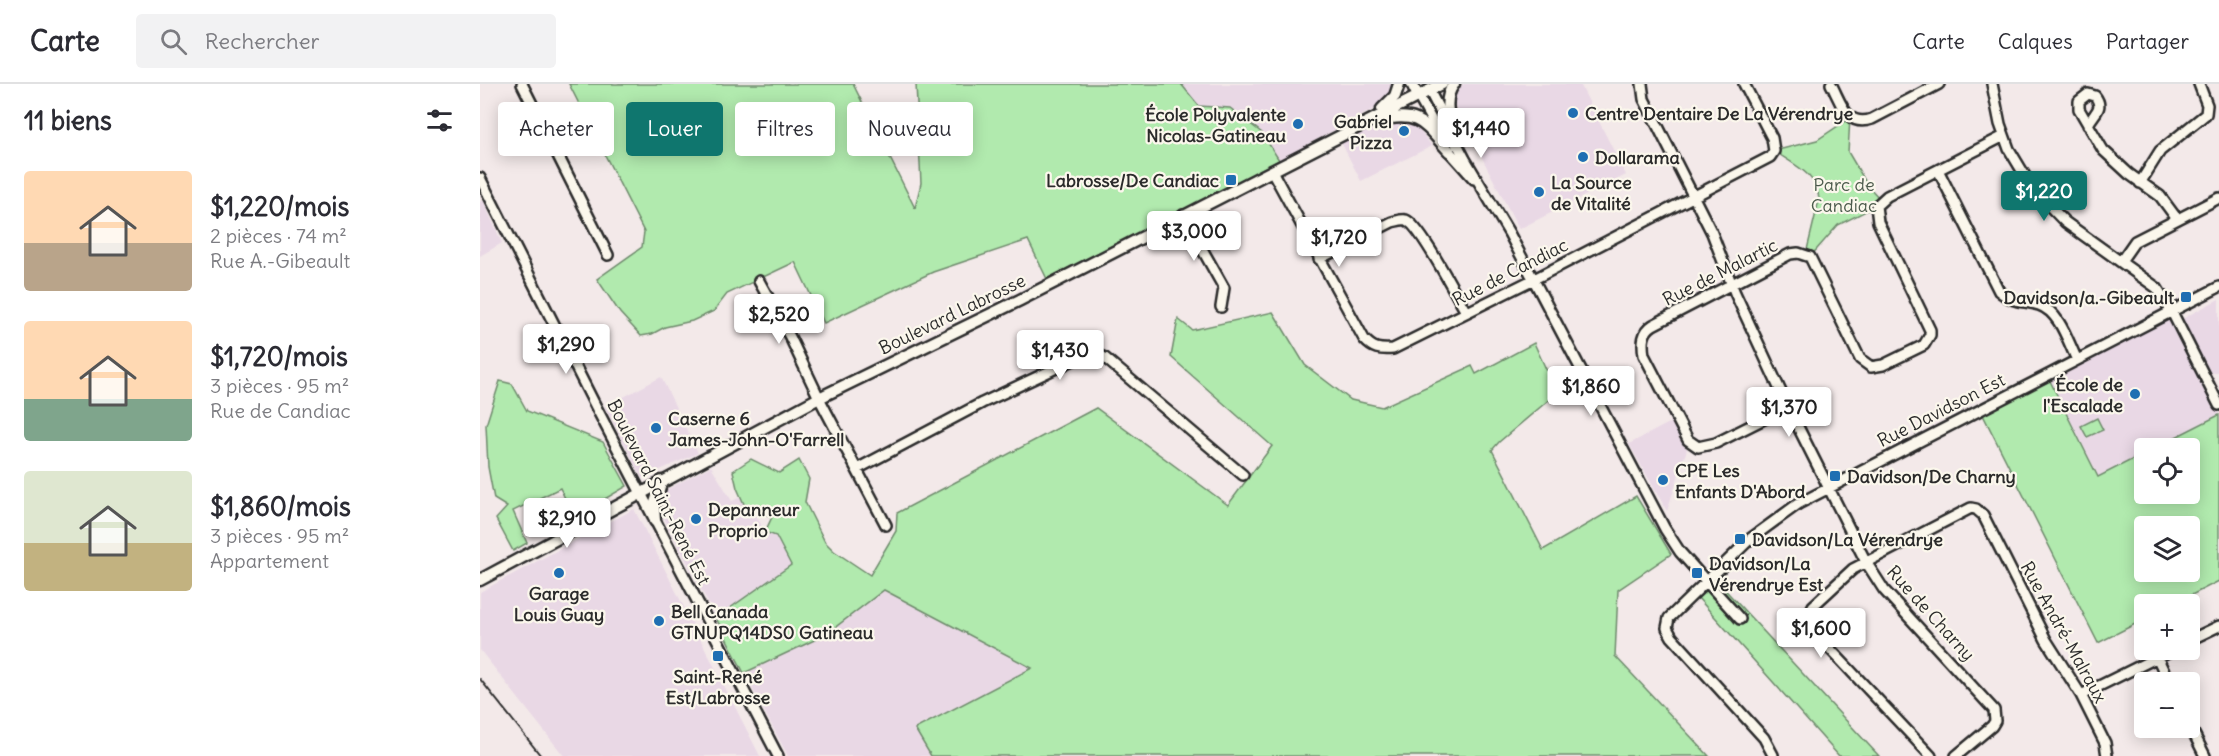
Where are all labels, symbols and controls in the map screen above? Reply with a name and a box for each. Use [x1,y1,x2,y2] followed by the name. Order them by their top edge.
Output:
[136,14,556,68] search box
[30,23,100,59] text: Carte
[157,25,190,58] icon: search
[205,27,320,55] text: Rechercher
[1912,28,1965,55] text: Carte
[1998,28,2073,55] text: Calques
[2106,28,2189,55] text: Partager
[498,102,614,156] chip: Acheter
[626,102,723,156] chip: Louer
[735,102,835,156] chip: Filtres
[847,102,973,156] chip: Nouveau
[1585,102,1853,125] place label: Centre Dentaire De La Vérendrye
[1145,103,1286,147] place label: École Polyvalente Nicolas-Gatineau
[24,104,112,137] text: 11 biens
[423,104,456,137] icon: filters
[1566,106,1580,120] marker: Centre Dentaire De La Vérendrye
[1432,108,1530,159] pin: $1,440
[1334,110,1392,154] place label: Gabriel Pizza
[1452,115,1510,140] text: $1,440
[1291,117,1305,131] marker: École Polyvalente Nicolas-Gatineau
[1397,124,1411,138] marker: Gabriel Pizza
[1595,146,1680,169] place label: Dollarama
[1576,150,1590,164] marker: Dollarama
[1046,169,1219,192] place label: Labrosse/De Candiac
[1551,171,1632,215] place label: La Source de Vitalité
[1995,171,2093,222] pin: $1,220
[1224,173,1238,187] marker: Labrosse/De Candiac
[1811,173,1877,217] park label: Parc de Candiac
[2015,178,2073,203] text: $1,220
[1532,185,1546,199] marker: La Source de Vitalité
[210,190,349,223] text: $1,220/mois
[72,195,144,267] icon: home
[1145,211,1243,262] pin: $3,000
[1290,217,1388,268] pin: $1,720
[1161,218,1227,243] text: $3,000
[210,223,347,248] text: 2 pièces · 74 m²
[1311,224,1367,249] text: $1,720
[1448,233,1572,311] street label: Rue de Candiac
[1659,233,1781,311] street label: Rue de Malartic
[210,248,350,273] text: Rue A.-Gibeault
[875,269,1029,359] street label: Boulevard Labrosse
[2004,286,2175,309] place label: Davidson/a.-Gibeault
[2179,290,2193,304] marker: Davidson/a.-Gibeault
[730,294,828,345] pin: $2,520
[748,301,810,326] text: $2,520
[517,324,615,375] pin: $1,290
[1011,330,1109,381] pin: $1,430
[537,331,595,356] text: $1,290
[1031,337,1089,362] text: $1,430
[210,340,348,373] text: $1,720/mois
[72,345,144,417] icon: home
[1542,366,1640,417] pin: $1,860
[1873,368,2009,452] street label: Rue Davidson Est
[210,373,349,398] text: 3 pièces · 95 m²
[1561,373,1621,398] text: $1,860
[2043,373,2123,417] place label: École de l'Escalade
[1740,387,1838,438] pin: $1,370
[2128,387,2142,401] marker: École de l'Escalade
[1760,394,1818,419] text: $1,370
[602,395,716,589] street label: Boulevard Saint-René Est
[210,398,351,423] text: Rue de Candiac
[668,407,844,451] place label: Caserne 6 James-John-O'Farrell
[649,421,663,435] marker: Caserne 6 James-John-O'Farrell
[2134,438,2200,738] map controls
[2134,438,2200,504] button: locate
[1675,459,1806,503] place label: CPE Les Enfants D'Abord
[1847,465,2016,488] place label: Davidson/De Charny
[1828,469,1842,483] marker: Davidson/De Charny
[1656,473,1670,487] marker: CPE Les Enfants D'Abord
[210,490,351,523] text: $1,860/mois
[72,495,144,567] icon: home
[518,498,616,549] pin: $2,910
[708,498,800,542] place label: Depanneur Proprio
[538,505,596,530] text: $2,910
[689,512,703,526] marker: Depanneur Proprio
[2134,516,2200,582] button: layers
[210,523,349,548] text: 3 pièces · 95 m²
[1752,528,1943,551] place label: Davidson/La Vérendrye
[1733,532,1747,546] marker: Davidson/La Vérendrye
[210,548,329,573] text: Appartement
[1709,552,1824,596] place label: Davidson/La Vérendrye Est
[2016,557,2112,707] street label: Rue André-Malraux
[1882,560,1980,666] street label: Rue de Charny
[552,566,566,580] marker: Garage Louis Guay
[1690,566,1704,580] marker: Davidson/La Vérendrye Est
[514,582,604,626] place label: Garage Louis Guay
[2134,594,2200,660] button: +
[671,600,874,644] place label: Bell Canada GTNUPQ14DS0 Gatineau
[1772,608,1870,659] pin: $1,600
[652,614,666,628] marker: Bell Canada GTNUPQ14DS0 Gatineau
[1791,615,1851,640] text: $1,600
[711,649,725,663] marker: Saint-René Est/Labrosse
[666,665,771,709] place label: Saint-René Est/Labrosse
[2134,672,2200,738] button: −

